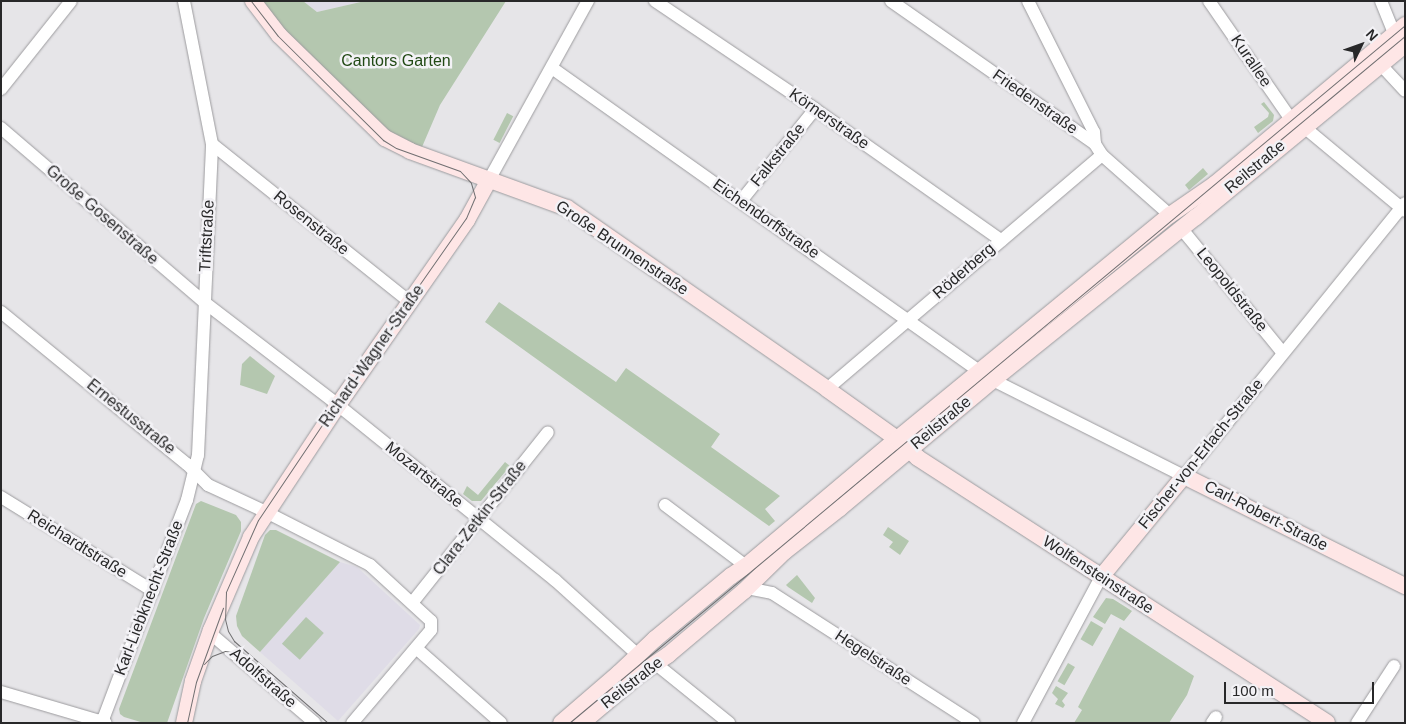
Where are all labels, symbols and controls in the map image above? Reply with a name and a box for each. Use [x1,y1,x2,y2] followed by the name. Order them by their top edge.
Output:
[1336,20,1386,70] north arrow
[1363,26,1381,44] text: N
[1227,31,1275,91] street label: Kurallee
[341,51,451,71] park label: Cantors Garten
[989,66,1081,138] street label: Friedenstraße
[785,84,873,154] street label: Körnerstraße
[747,120,809,190] street label: Falkstraße
[1221,136,1289,198] street label: Reilstraße
[42,161,162,269] street label: Große Gosenstraße
[709,175,823,263] street label: Eichendorffstraße
[269,187,353,259] street label: Rosenstraße
[552,197,692,299] street label: Große Brunnenstraße
[196,199,218,273] street label: Triftstraße
[929,239,999,303] street label: Röderberg
[1192,244,1272,336] street label: Leopoldstraße
[316,281,428,431] street label: Richard-Wagner-Straße
[83,375,179,459] street label: Ernestusstraße
[1135,375,1267,533] street label: Fischer-von-Erlach-Straße
[907,392,975,454] street label: Reilstraße
[381,438,467,512] street label: Mozartstraße
[429,457,531,579] street label: Clara-Zetkin-Straße
[1201,477,1331,555] street label: Carl-Robert-Straße
[24,506,130,582] street label: Reichardtstraße
[111,518,187,678] street label: Karl-Liebknecht-Straße
[1039,532,1157,618] street label: Wolfensteinstraße
[831,626,915,690] street label: Hegelstraße
[226,644,300,712] street label: Adolfstraße
[597,653,667,713] street label: Reilstraße
[1226,672,1376,704] scale bar
[1232,682,1274,699] text: 100 m

